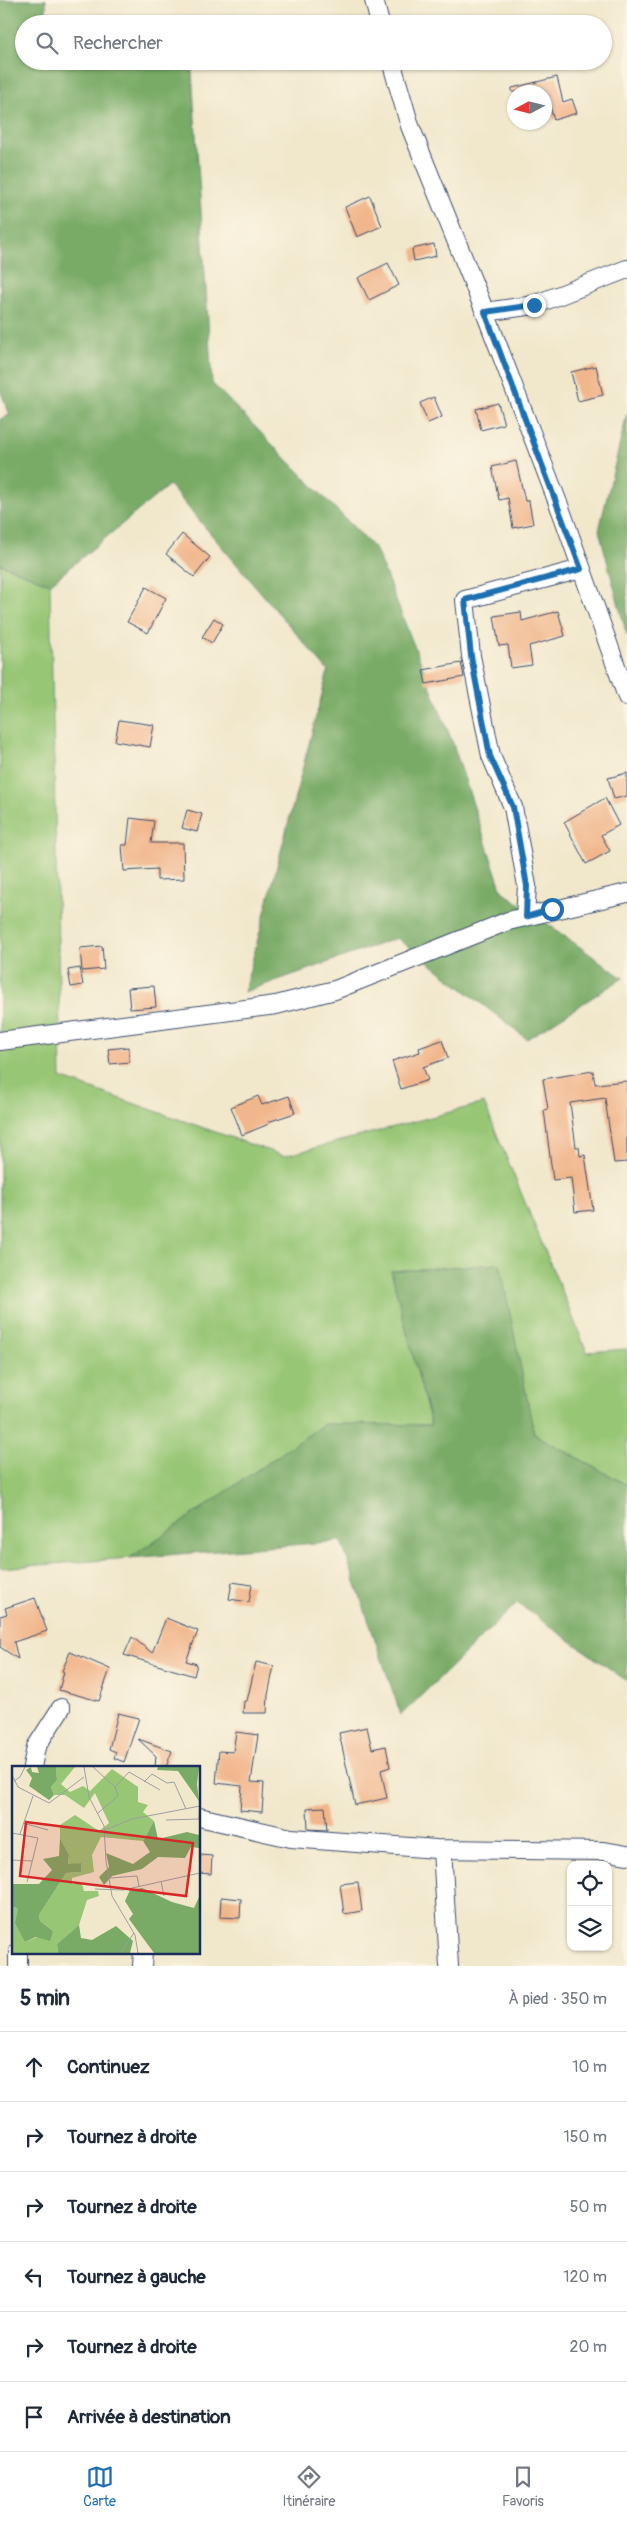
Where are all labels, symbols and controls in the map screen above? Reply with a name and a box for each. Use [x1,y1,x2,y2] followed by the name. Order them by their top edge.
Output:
[15,15,612,70] search box
[33,29,61,57] icon: search
[73,31,163,55] text: Rechercher
[507,85,552,130] north arrow
[523,294,546,317] route end
[541,898,564,921] route start
[12,1766,200,1954] inset map
[567,1861,612,1951] map controls
[567,1861,612,1906] button: locate
[567,1906,612,1951] button: layers
[20,1985,70,2012] text: 5 min
[508,1989,607,2009] text: À pied · 350 m
[20,2053,48,2081] icon: ahead
[67,2055,150,2079] text: Continuez
[572,2057,607,2077] text: 10 m
[20,2123,48,2151] icon: right
[67,2125,197,2149] text: Tournez à droite
[563,2127,607,2147] text: 150 m
[20,2193,48,2221] icon: right
[67,2195,197,2219] text: Tournez à droite
[570,2197,607,2217] text: 50 m
[20,2263,48,2291] icon: left
[67,2265,206,2289] text: Tournez à gauche
[563,2267,607,2287] text: 120 m
[20,2333,48,2361] icon: right
[67,2335,197,2359] text: Tournez à droite
[569,2337,607,2357] text: 20 m
[20,2403,48,2431] icon: arrive
[67,2405,231,2429] text: Arrivée à destination
[83,2463,116,2510] tab: Carte
[283,2463,335,2510] tab: Itinéraire
[502,2463,544,2510] tab: Favoris

